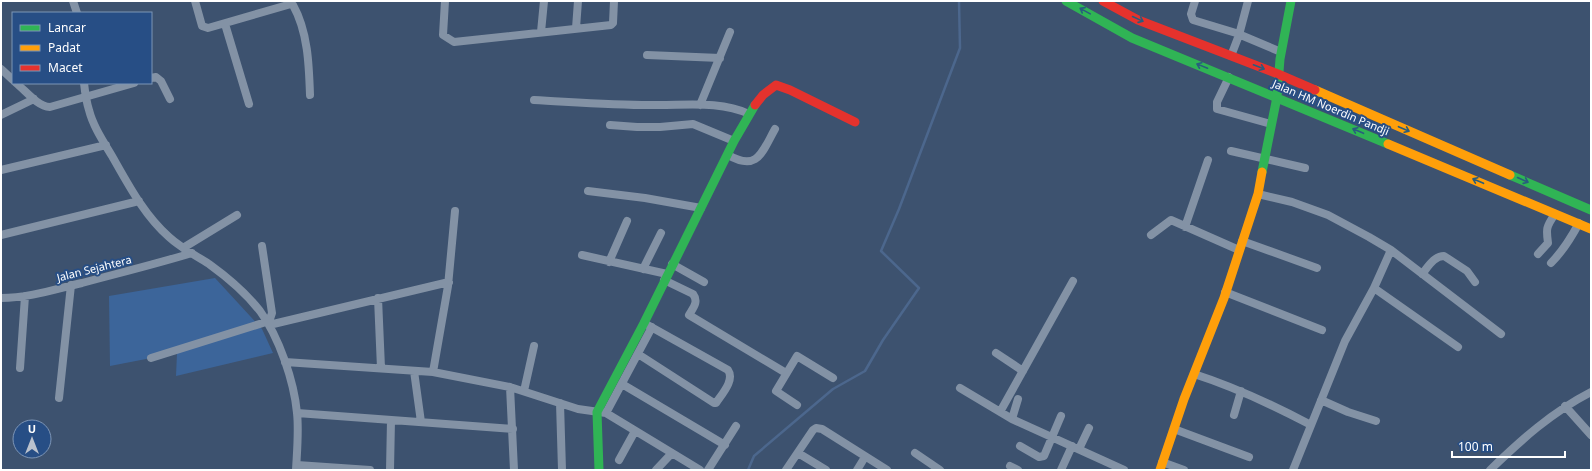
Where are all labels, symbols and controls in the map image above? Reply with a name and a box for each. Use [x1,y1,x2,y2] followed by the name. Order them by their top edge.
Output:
[1079,7,1091,15] one-way arrow
[12,12,152,84] legend
[1131,16,1143,23] one-way arrow
[48,19,86,36] text: Lancar
[48,39,81,56] text: Padat
[48,59,83,76] text: Macet
[1197,62,1209,70] one-way arrow
[1252,63,1264,71] one-way arrow
[1269,75,1392,138] street label: Jalan HM Noerdin Pandji
[1398,125,1410,133] one-way arrow
[1352,126,1364,134] one-way arrow
[1472,176,1484,184] one-way arrow
[1517,177,1529,184] one-way arrow
[54,251,133,285] street label: Jalan Sejahtera
[12,419,52,459] north arrow
[28,421,36,436] text: U
[1452,433,1565,459] scale bar
[1458,438,1493,455] text: 100 m

